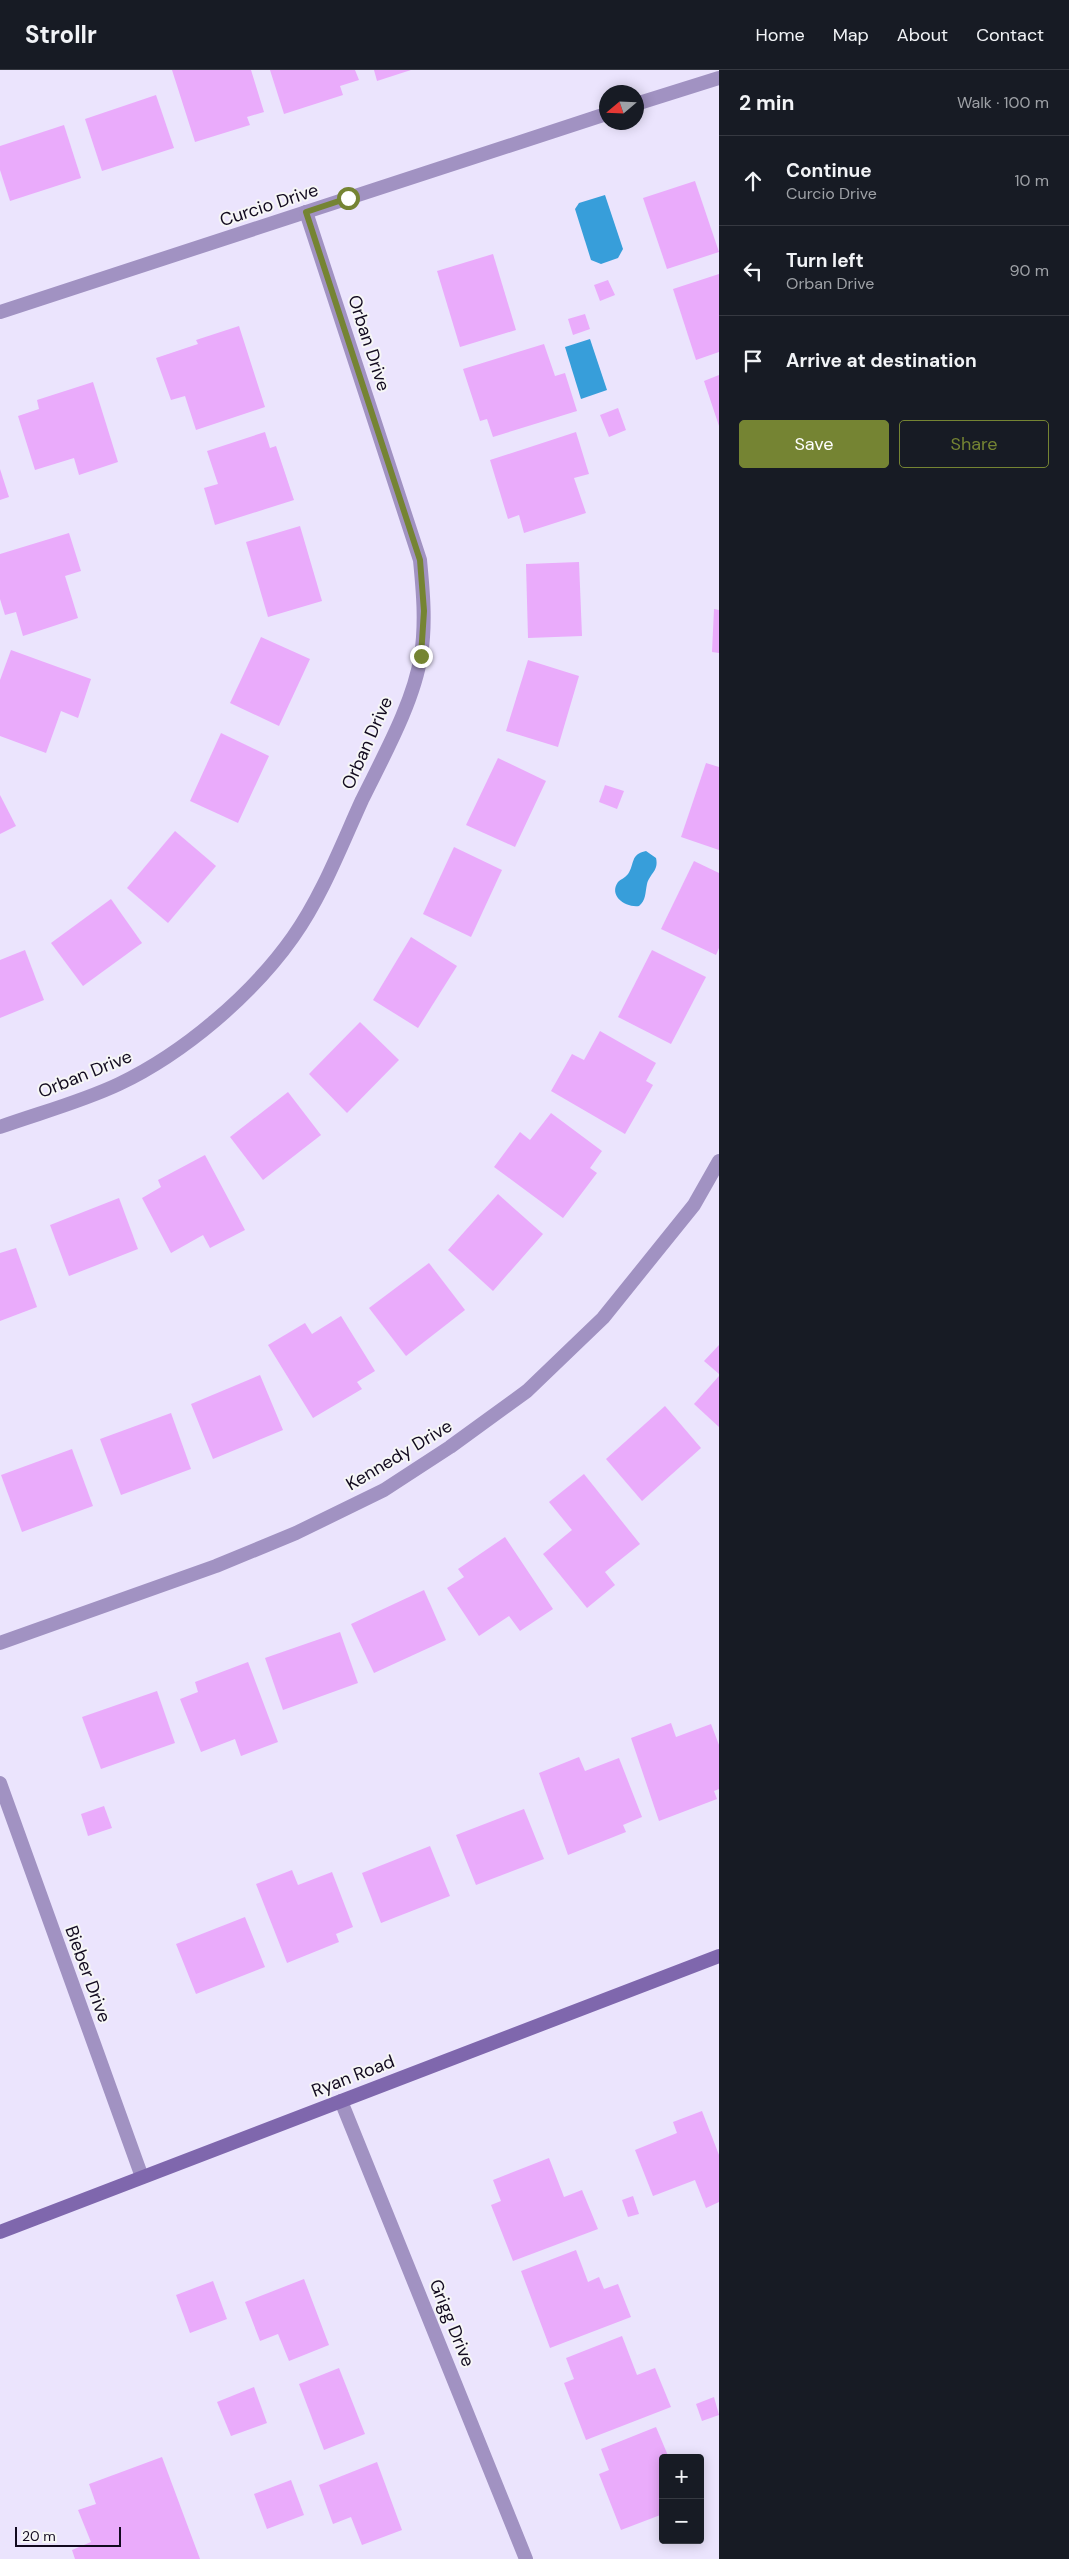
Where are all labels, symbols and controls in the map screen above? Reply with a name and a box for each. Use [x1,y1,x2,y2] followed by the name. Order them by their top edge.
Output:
[25,19,97,50] text: Strollr
[755,23,805,47] text: Home
[833,23,869,47] text: Map
[897,23,948,47] text: About
[976,23,1044,47] text: Contact
[599,85,644,130] north arrow
[739,89,795,117] text: 2 min
[957,92,1049,113] text: Walk · 100 m
[786,158,872,183] text: Continue
[739,167,767,195] icon: ahead
[1015,170,1049,191] text: 10 m
[217,178,321,232] street label: Curcio Drive
[786,183,877,204] text: Curcio Drive
[337,187,360,210] route start
[786,248,864,273] text: Turn left
[739,257,767,285] icon: left
[1009,260,1049,281] text: 90 m
[786,273,874,294] text: Orban Drive
[342,292,396,394] street label: Orban Drive
[739,347,767,375] icon: arrive
[786,348,977,373] text: Arrive at destination
[739,420,889,468] button: Save
[899,420,1049,468] button: Share
[410,645,433,668] route end
[336,693,398,793] street label: Orban Drive
[34,1044,136,1104] street label: Orban Drive
[341,1414,457,1496] street label: Kennedy Drive
[59,1922,117,2026] street label: Bieber Drive
[308,2049,398,2103] street label: Ryan Road
[424,2276,480,2370] street label: Grigg Drive
[659,2454,704,2544] map controls
[659,2454,704,2499] button: +
[659,2499,704,2544] button: −
[15,2524,121,2547] scale bar
[22,2527,56,2545] text: 20 m

